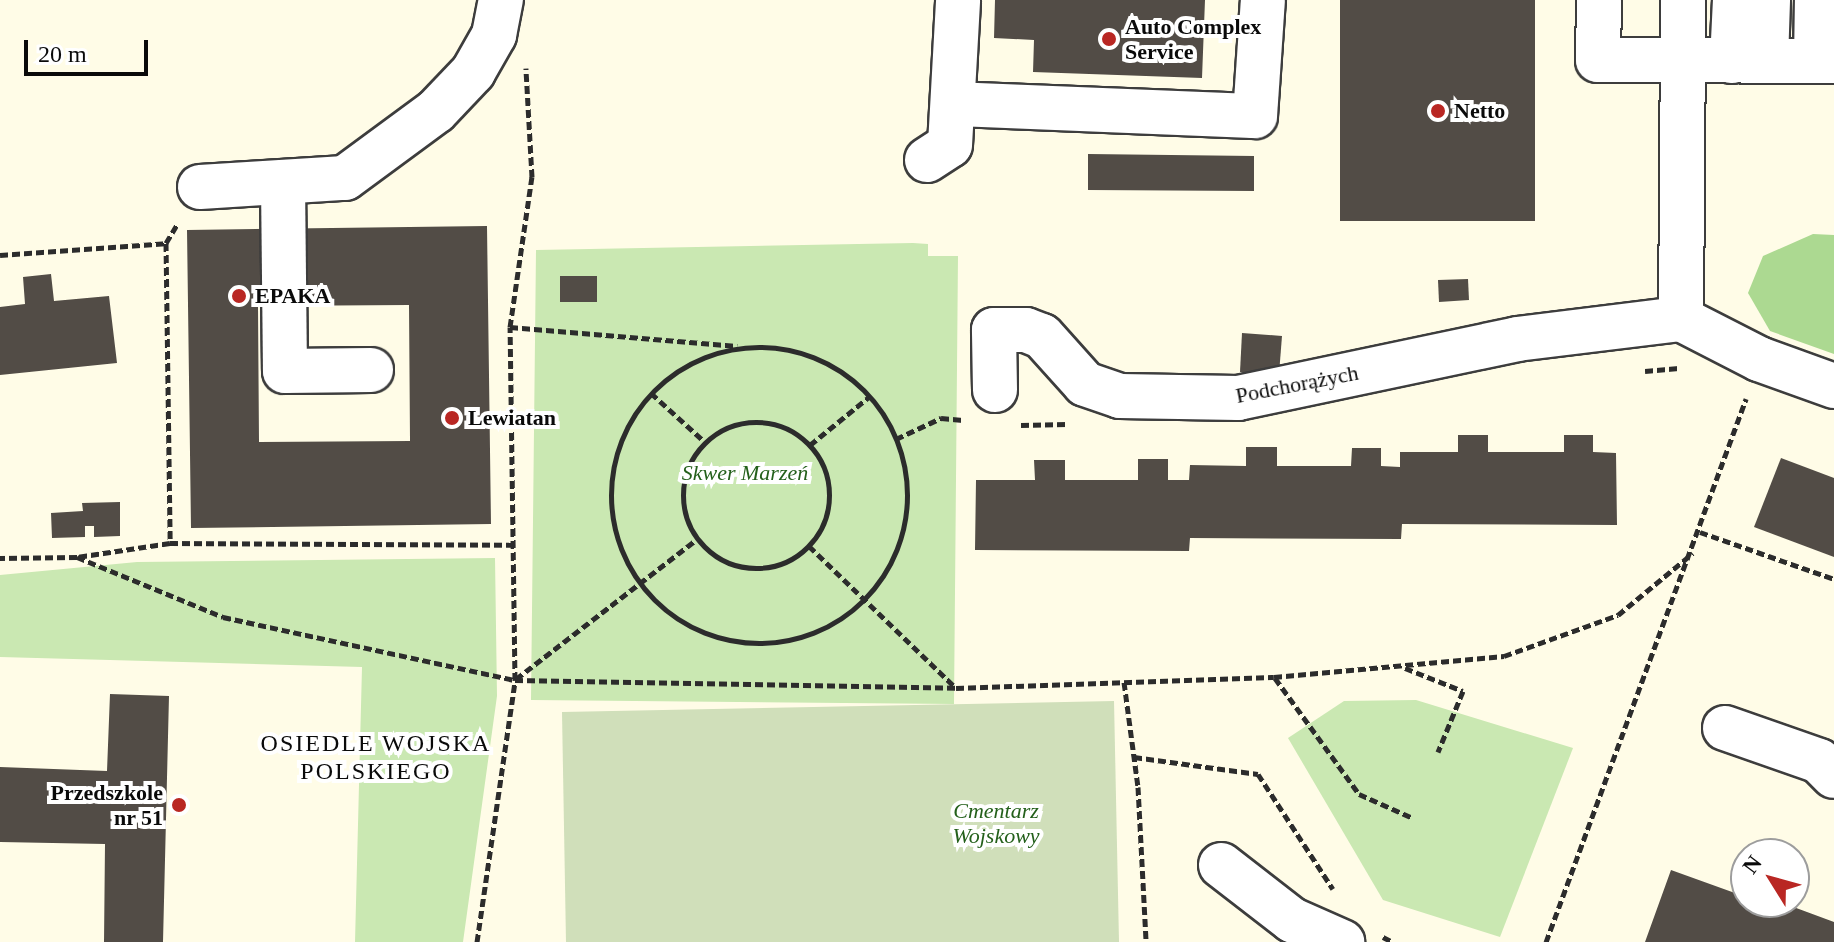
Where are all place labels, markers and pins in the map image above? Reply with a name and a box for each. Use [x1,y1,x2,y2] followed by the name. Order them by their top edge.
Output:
[1125,13,1261,64] place label: Auto Complex Service
[1100,30,1118,48] marker: Auto Complex Service
[1454,98,1505,124] place label: Netto
[1429,102,1447,120] marker: Netto
[255,283,330,309] place label: EPAKA
[230,287,248,305] marker: EPAKA
[468,405,556,431] place label: Lewiatan
[443,409,461,427] marker: Lewiatan
[51,779,163,830] place label: Przedszkole nr 51
[170,796,188,814] marker: Przedszkole nr 51

